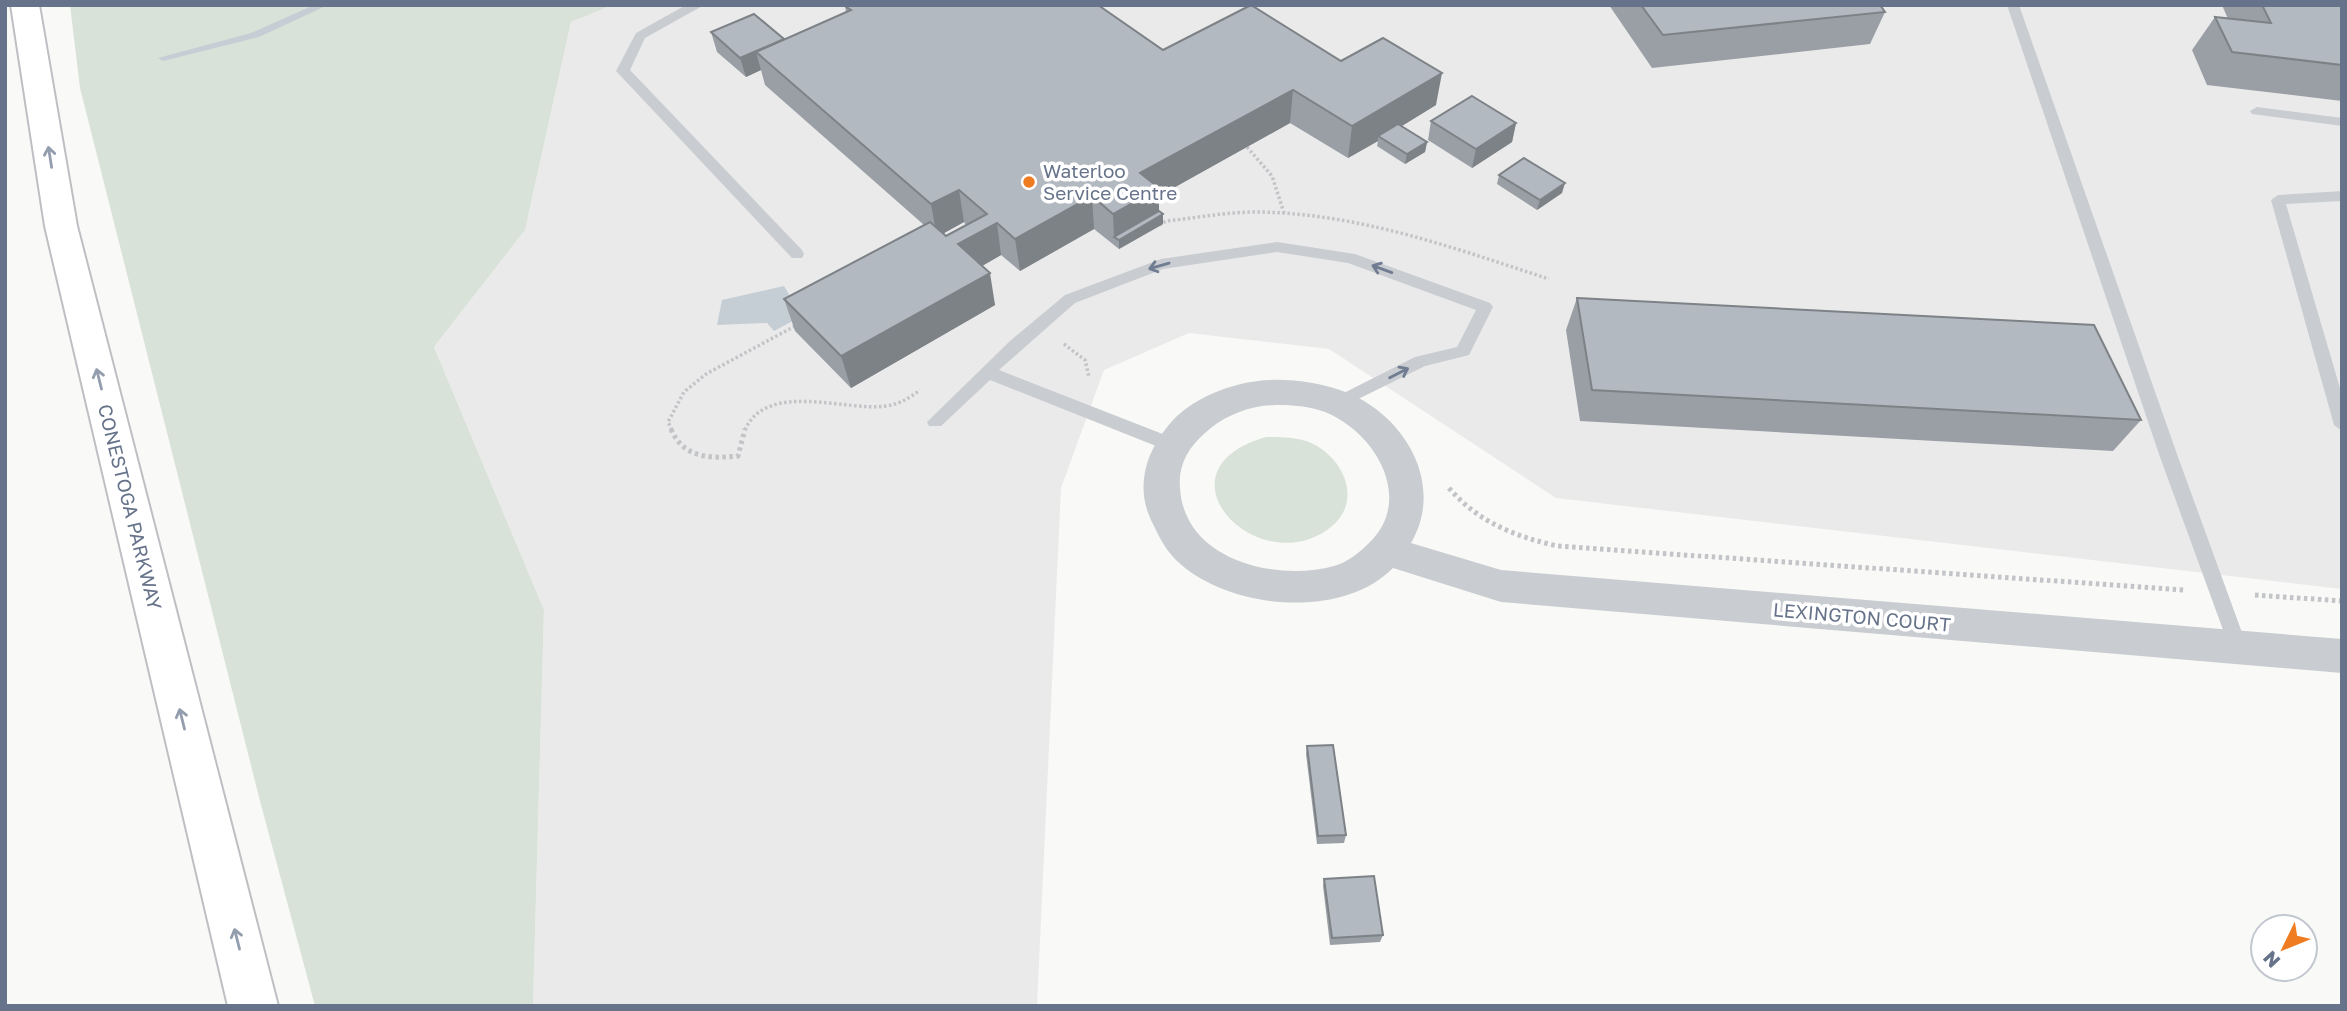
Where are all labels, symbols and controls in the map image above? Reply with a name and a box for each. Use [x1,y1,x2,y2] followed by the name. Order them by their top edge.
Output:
[43,146,56,169] one-way arrow
[1043,159,1177,204] place label: Waterloo Service Centre
[1021,174,1037,190] marker: Waterloo Service Centre
[1148,261,1170,274] one-way arrow
[1371,262,1393,275] one-way arrow
[1388,365,1408,379] one-way arrow
[92,368,105,391] one-way arrow
[94,402,167,612] street label: CONESTOGA PARKWAY
[1772,597,1952,636] street label: LEXINGTON COURT
[175,708,188,730] one-way arrow
[2249,913,2319,983] north arrow
[230,929,243,951] one-way arrow
[2258,947,2285,973] text: N

